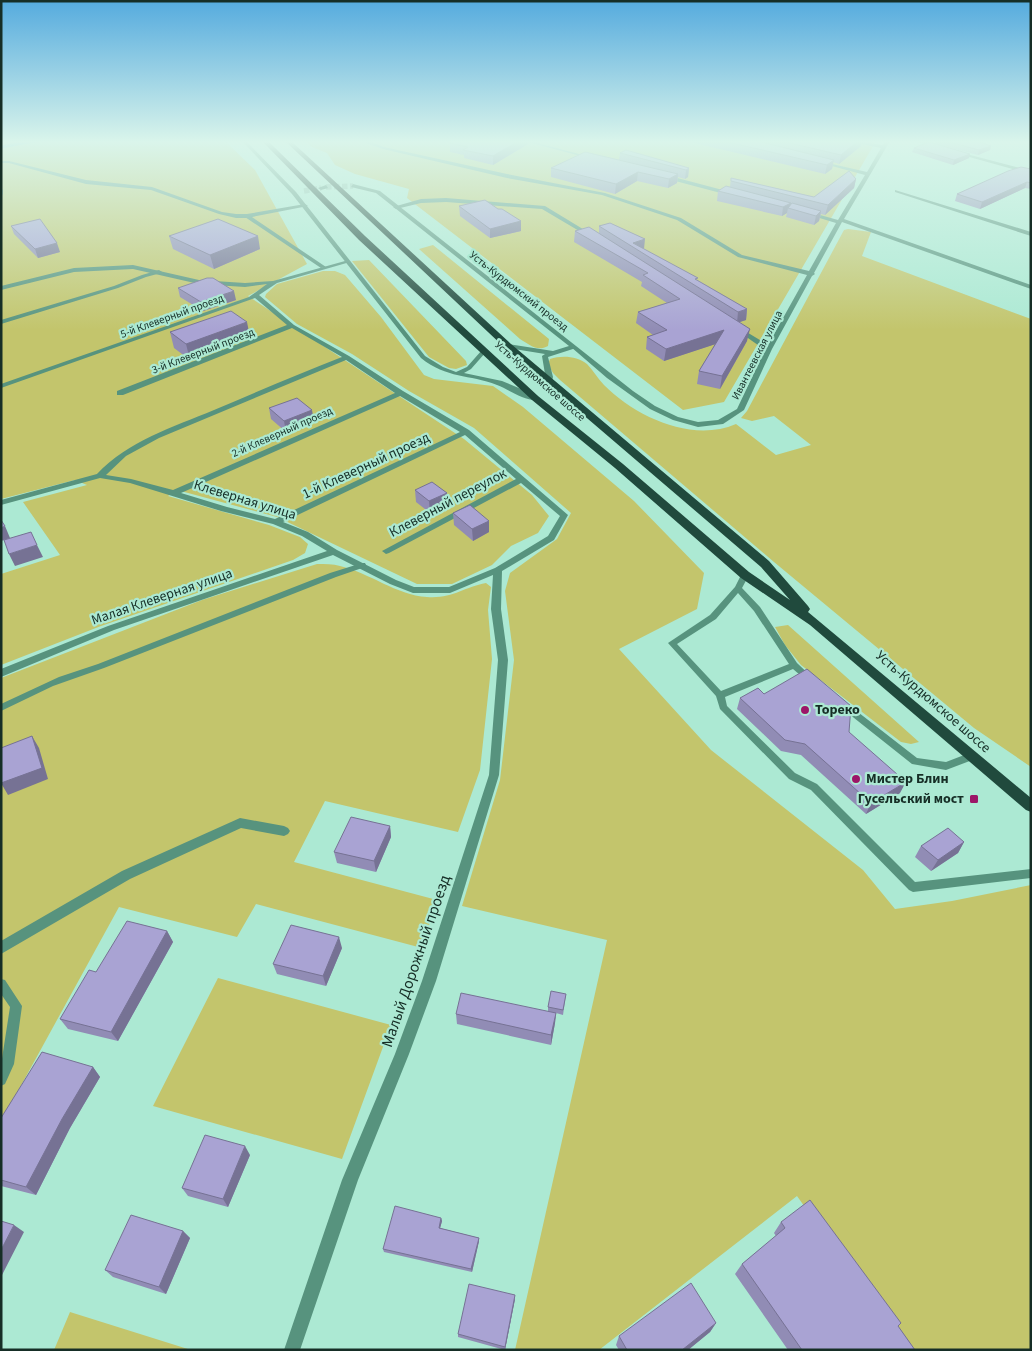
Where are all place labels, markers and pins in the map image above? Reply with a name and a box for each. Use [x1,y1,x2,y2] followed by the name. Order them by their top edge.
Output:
[815,700,860,720] place label: Тореко
[799,704,811,716] marker: Тореко
[866,769,949,789] place label: Мистер Блин
[850,773,862,785] marker: Мистер Блин
[858,789,964,809] place label: Гусельский мост
[968,793,980,805] marker: Гусельский мост

